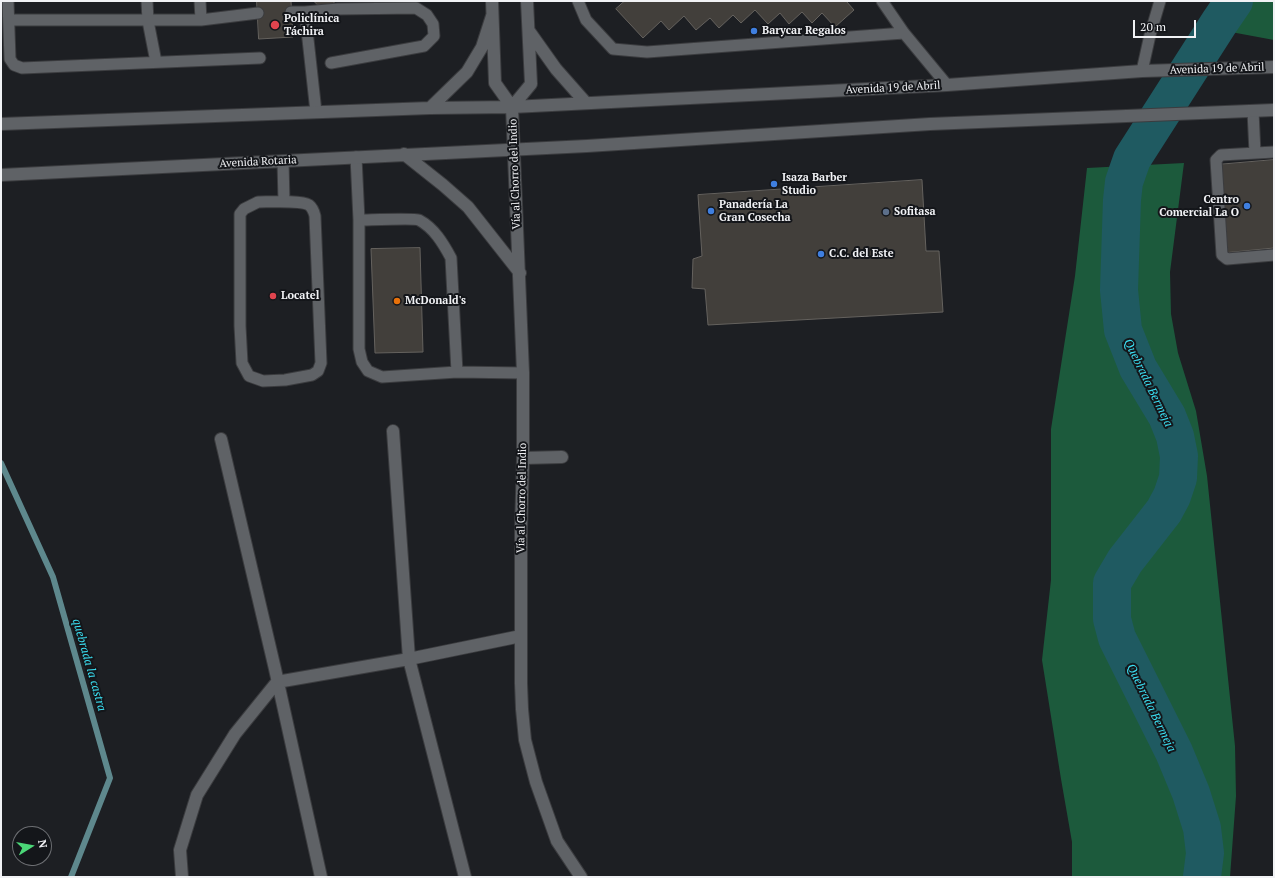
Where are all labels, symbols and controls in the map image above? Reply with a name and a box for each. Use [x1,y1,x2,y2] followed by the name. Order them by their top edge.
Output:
[284,12,339,38] place label: Policlínica Táchira
[1135,12,1198,38] scale bar
[269,19,281,31] marker: Policlínica Táchira
[1140,19,1166,34] text: 20 m
[762,24,846,38] place label: Barycar Regalos
[749,26,759,36] marker: Barycar Regalos
[1169,61,1265,77] street label: Avenida 19 de Abril
[845,79,941,97] street label: Avenida 19 de Abril
[506,119,524,229] street label: Vía al Chorro del Indio
[219,153,297,171] street label: Avenida Rotaria
[782,171,847,197] place label: Isaza Barber Studio
[769,179,779,189] marker: Isaza Barber Studio
[1159,193,1239,219] place label: Centro Comercial La O
[719,198,791,224] place label: Panadería La Gran Cosecha
[1242,201,1252,211] marker: Centro Comercial La O
[894,205,936,219] place label: Sofitasa
[706,206,716,216] marker: Panadería La Gran Cosecha
[881,207,891,217] marker: Sofitasa
[829,247,894,261] place label: C.C. del Este
[816,249,826,259] marker: C.C. del Este
[281,289,319,303] place label: Locatel
[268,291,278,301] marker: Locatel
[405,294,466,308] place label: McDonald's
[392,296,402,306] marker: McDonald's
[1120,337,1176,429] water label: Quebrada Bermeja
[514,443,530,553] street label: Vía al Chorro del Indio
[69,617,109,713] water label: quebrada la castra
[1123,662,1179,754] water label: Quebrada Bermeja
[12,826,52,866] north arrow
[35,838,50,849] text: N

